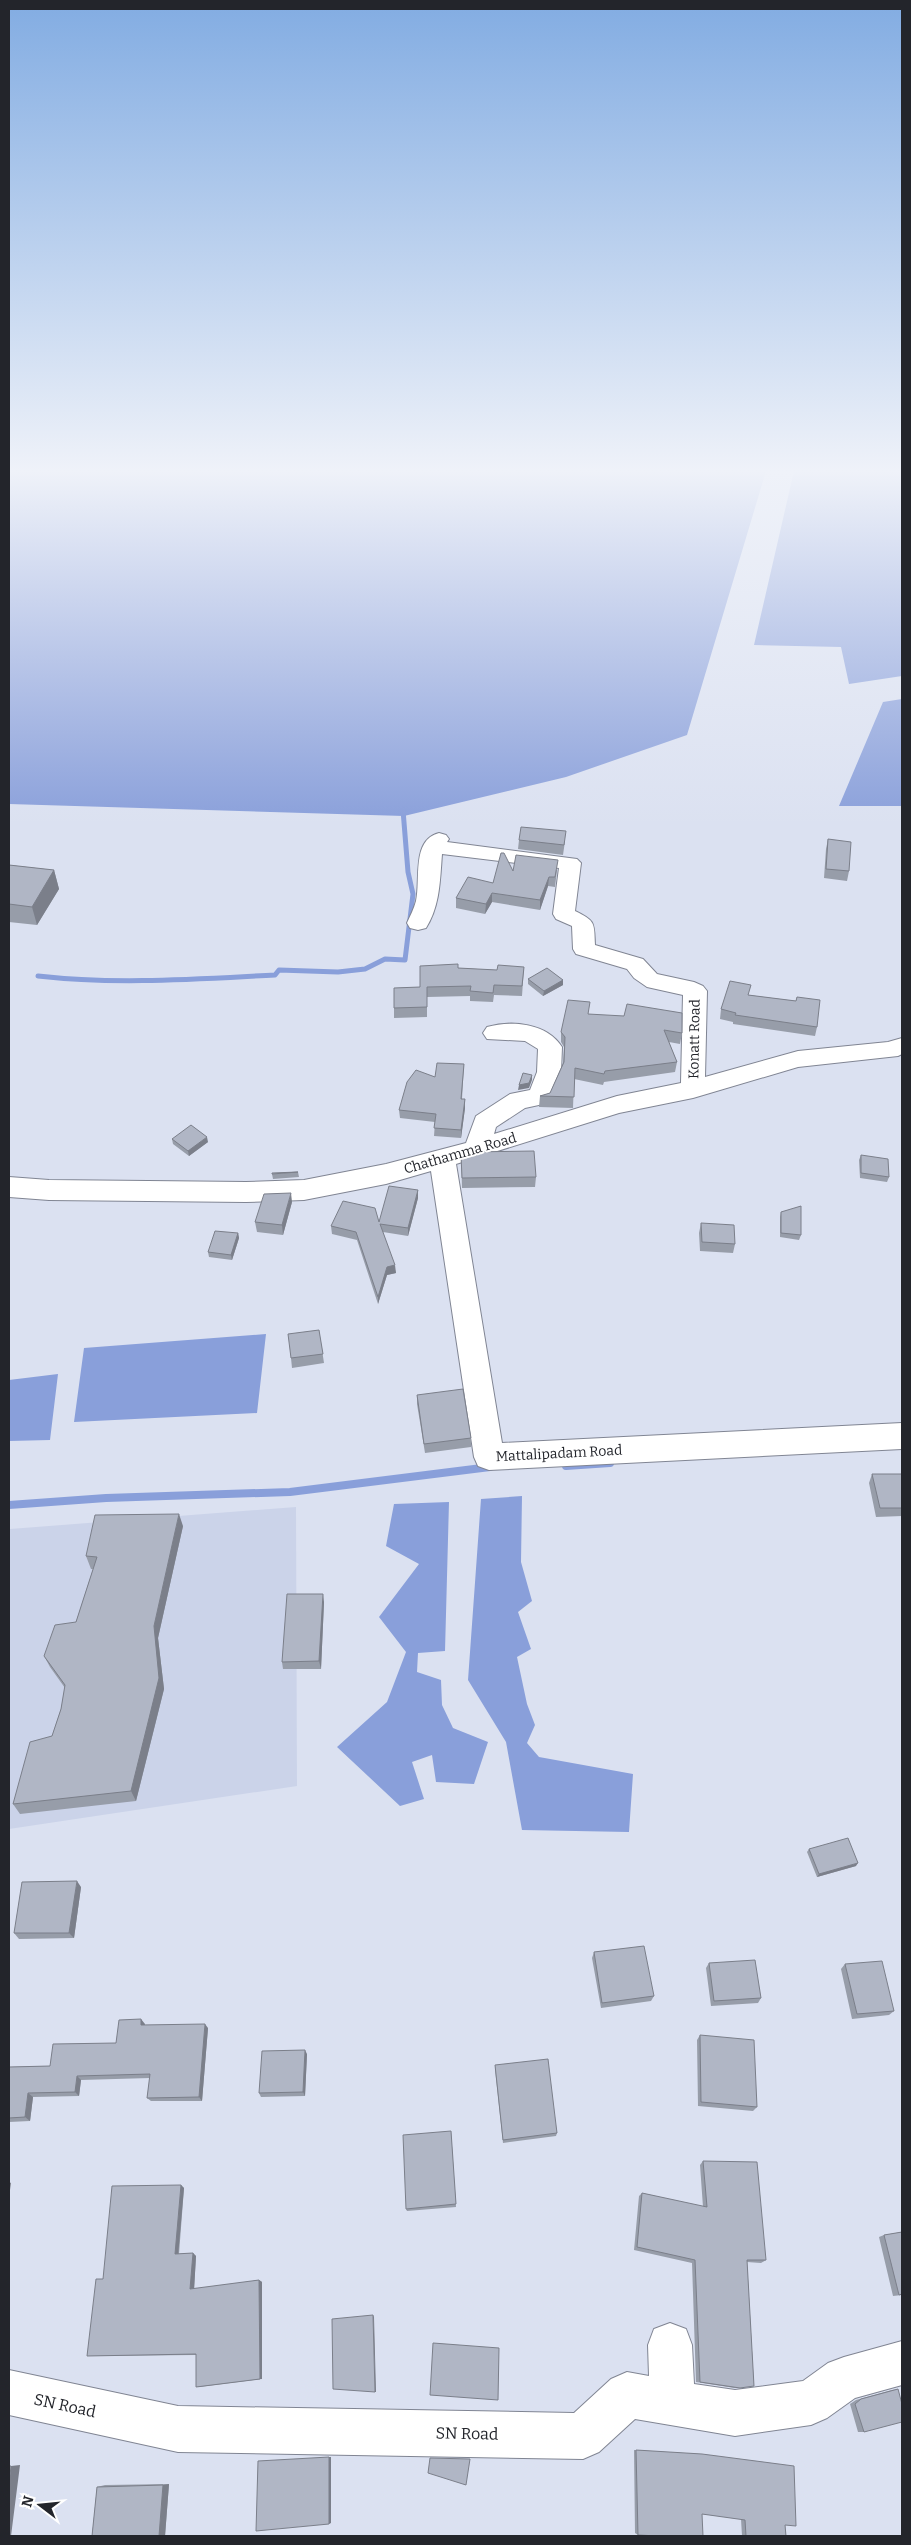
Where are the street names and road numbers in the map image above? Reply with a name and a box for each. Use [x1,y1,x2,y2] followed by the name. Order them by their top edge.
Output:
[685,999,704,1079] street label: Konatt Road
[402,1129,518,1178] street label: Chathamma Road
[495,1442,623,1465] street label: Mattalipadam Road
[32,2390,98,2421] street label: SN Road
[435,2423,499,2444] street label: SN Road

